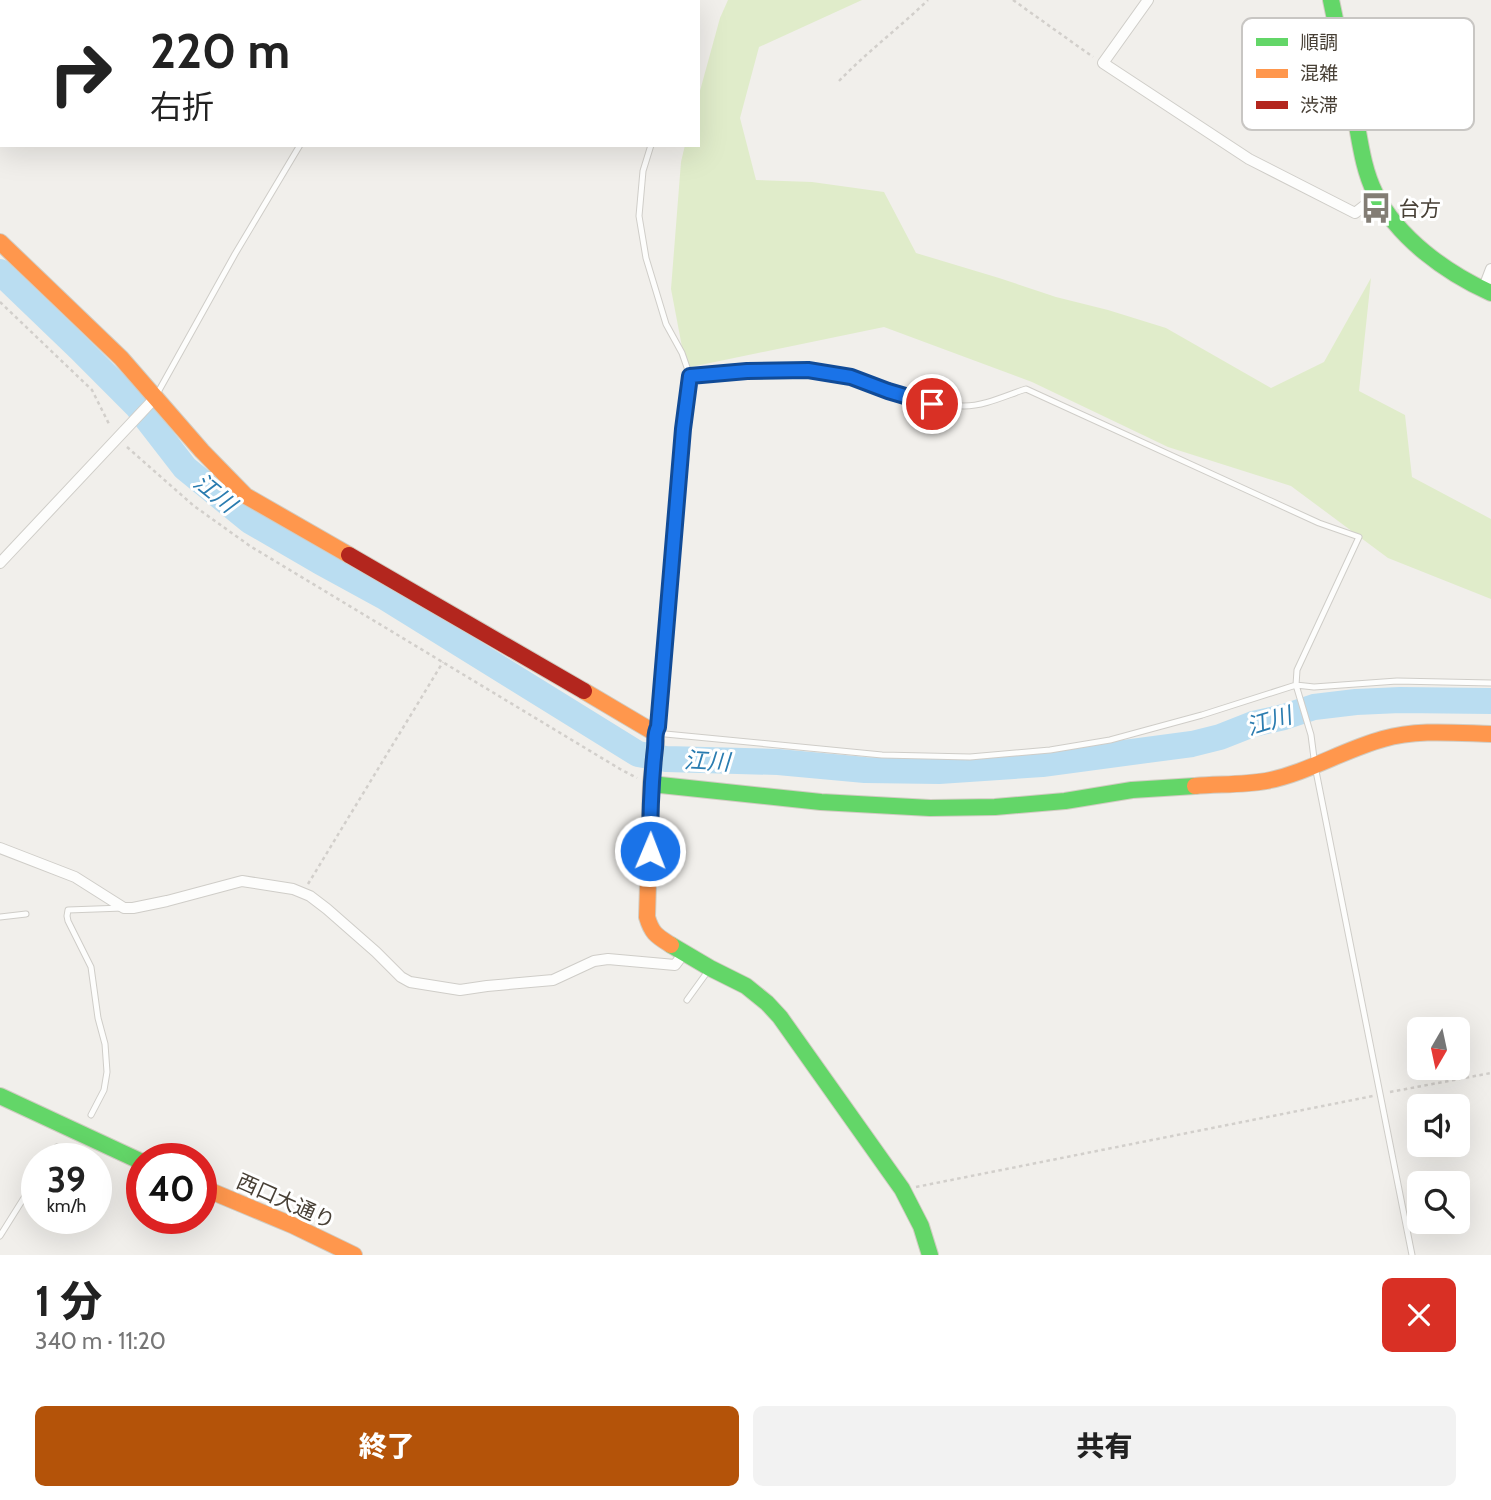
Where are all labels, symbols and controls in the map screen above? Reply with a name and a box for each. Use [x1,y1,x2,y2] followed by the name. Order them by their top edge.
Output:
[1242,18,1474,130] legend
[150,21,290,80] text: 220 m
[35,28,126,119] icon: right
[1300,31,1338,54] text: 順調
[1300,62,1338,85] text: 混雑
[150,87,214,126] text: 右折
[1300,94,1338,117] text: 渋滞
[1359,191,1393,225] bus stop icon: 台方
[1399,196,1441,221] place label: 台方
[902,374,962,434] pin
[913,385,951,423] icon: arrive
[188,468,244,520] water label: 江川
[1243,700,1298,741] water label: 江川
[683,746,734,776] water label: 江川
[613,814,687,888] position arrow
[1407,1017,1470,1080] north arrow
[1407,1017,1470,1234] map controls
[1407,1094,1470,1157] button: sound
[126,1143,217,1234] speed limit sign: 40
[47,1158,86,1201] text: 39
[233,1168,339,1234] street label: 西口大通り
[1407,1171,1470,1234] button: search
[47,1195,86,1217] text: km/h
[35,1275,102,1327] text: 1 分
[1382,1278,1456,1352] button: close
[35,1327,166,1355] text: 340 m · 11:20
[35,1406,739,1486] button: 終了
[753,1406,1456,1486] button: 共有

